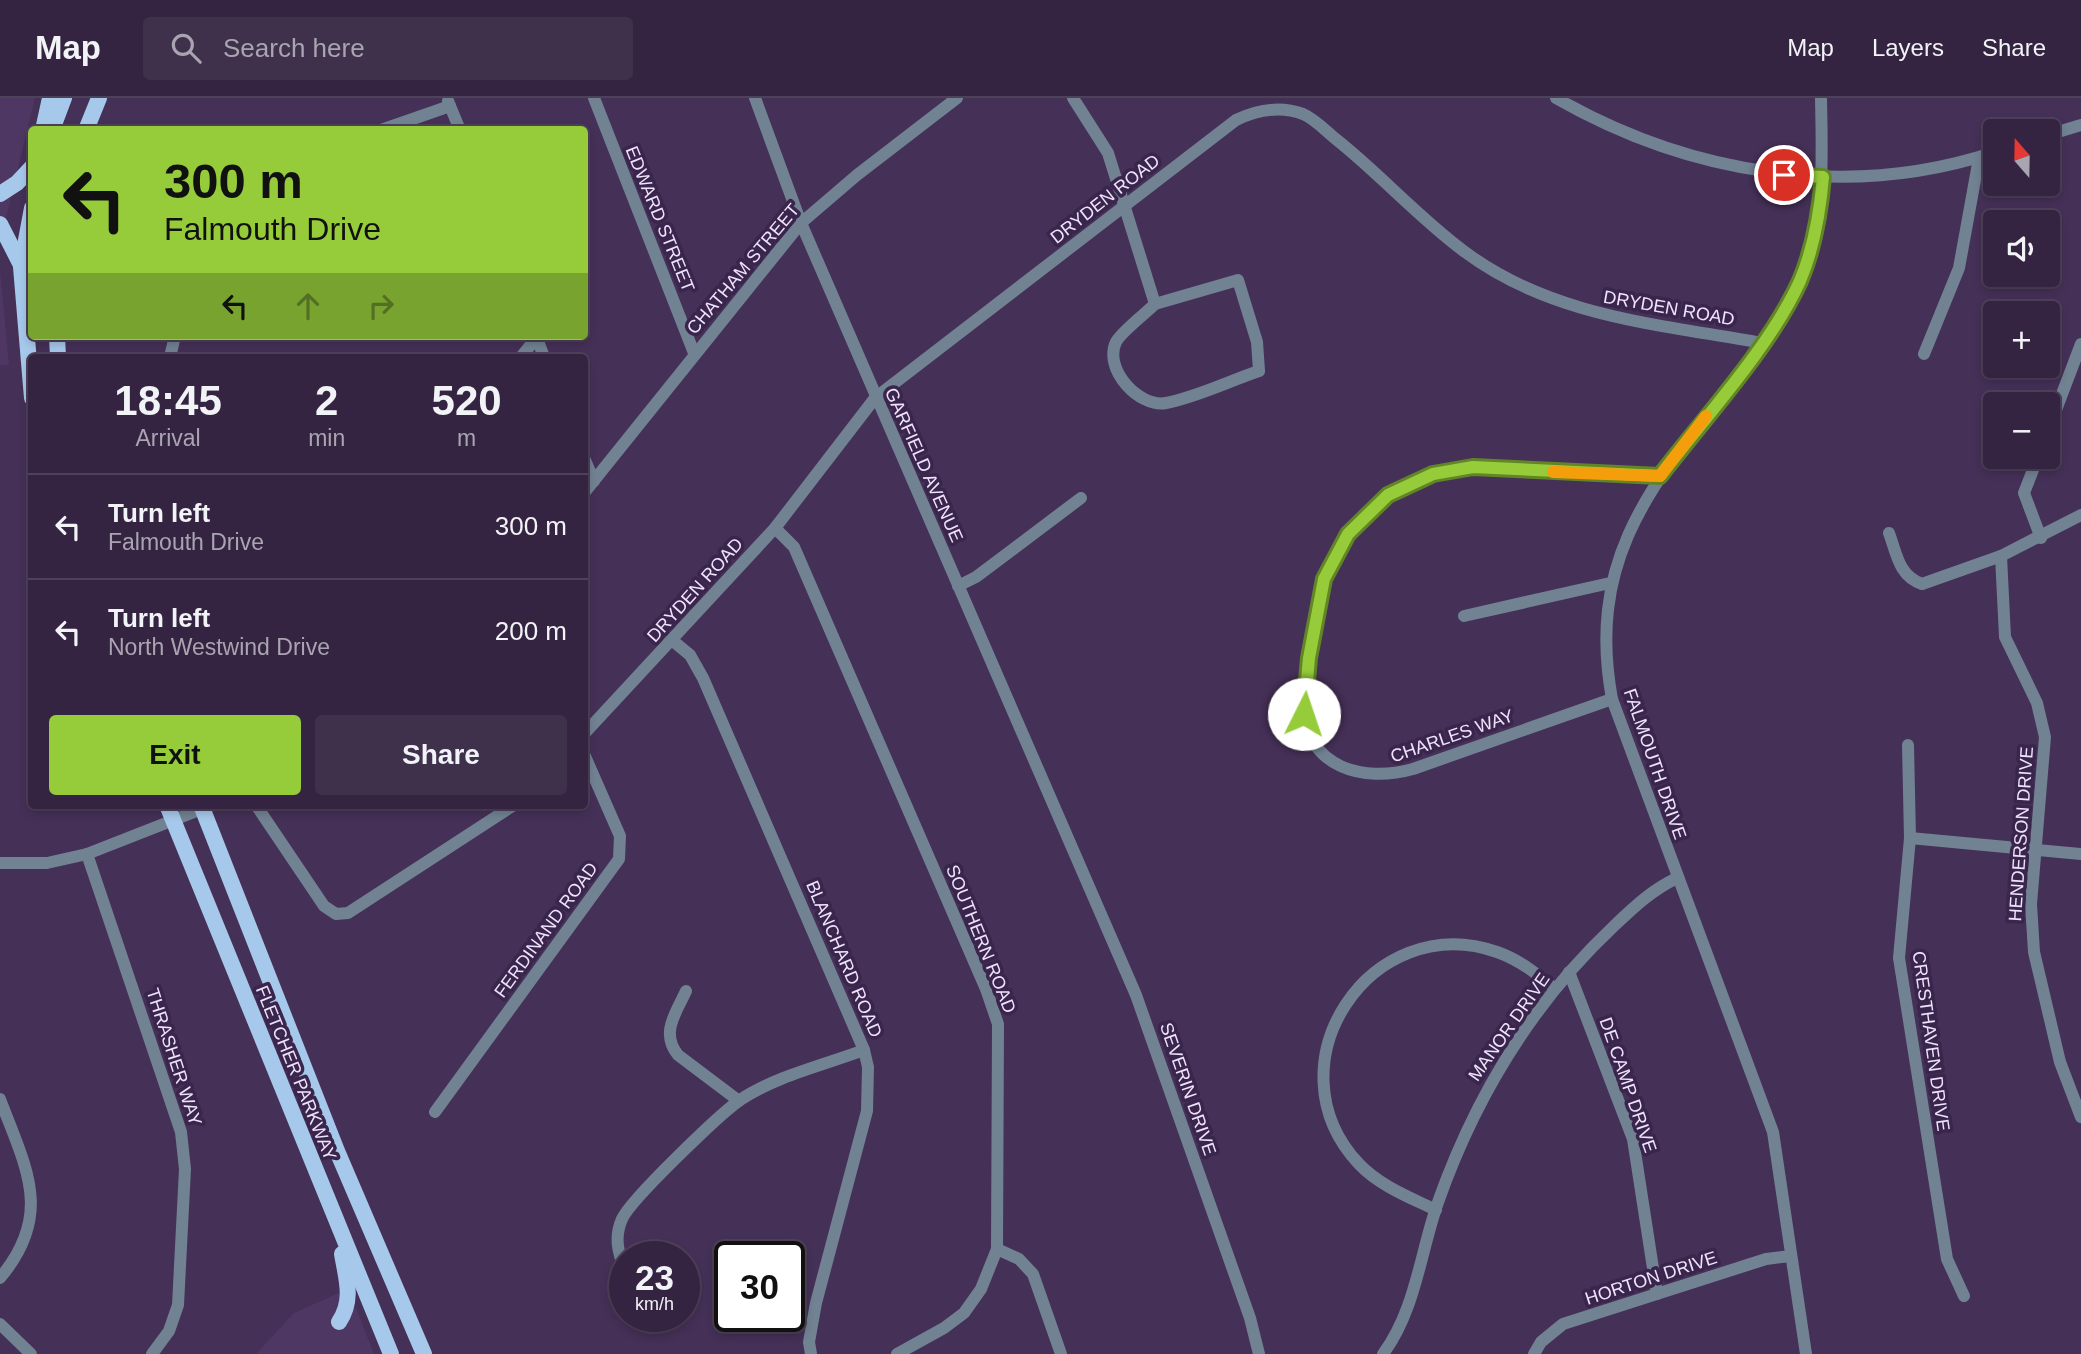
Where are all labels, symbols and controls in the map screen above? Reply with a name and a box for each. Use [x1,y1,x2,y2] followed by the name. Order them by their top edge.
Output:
[143,17,633,80] search box
[35,29,101,66] text: Map
[167,29,205,67] icon: search
[223,33,365,63] text: Search here
[1787,34,1834,61] text: Map
[1872,34,1944,61] text: Layers
[1982,34,2046,61] text: Share
[1983,119,2060,196] north arrow
[1983,119,2060,469] map controls
[622,143,698,295] street label: EDWARD STREET
[1754,145,1814,205] pin
[1047,150,1163,248] street label: DRYDEN ROAD
[49,154,140,245] icon: left
[164,154,303,208] text: 300 m
[1765,156,1803,194] icon: arrive
[683,200,803,338] street label: CHATHAM STREET
[1983,210,2060,287] button: sound
[164,211,381,247] text: Falmouth Drive
[216,287,254,325] icon: left
[289,287,327,325] icon: ahead
[362,287,400,325] icon: right
[1602,287,1736,329] street label: DRYDEN ROAD
[1983,301,2060,378] button: +
[114,377,222,424] text: 18:45
[315,377,338,424] text: 2
[432,377,502,424] text: 520
[881,385,967,545] street label: GARFIELD AVENUE
[1983,392,2060,469] button: −
[135,425,201,451] text: Arrival
[308,425,345,451] text: min
[457,425,476,451] text: m
[108,498,210,528] text: Turn left
[49,508,87,546] icon: left
[495,511,567,541] text: 300 m
[108,529,264,555] text: Falmouth Drive
[643,534,747,646] street label: DRYDEN ROAD
[108,603,210,633] text: Turn left
[49,613,87,651] icon: left
[495,616,567,646] text: 200 m
[108,634,330,660] text: North Westwind Drive
[1267,677,1341,751] position arrow
[1620,686,1690,842] street label: FALMOUTH DRIVE
[1388,706,1516,766] street label: CHARLES WAY
[49,715,301,795] button: Exit
[315,715,567,795] button: Share
[2005,746,2037,922] street label: HENDERSON DRIVE
[490,859,602,1001] street label: FERDINAND ROAD
[942,862,1020,1016] street label: SOUTHERN ROAD
[802,878,886,1040] street label: BLANCHARD ROAD
[1908,950,1954,1132] street label: CRESTHAVEN DRIVE
[1464,969,1554,1085] street label: MANOR DRIVE
[252,983,340,1163] street label: FLETCHER PARKWAY
[142,986,206,1128] street label: THRASHER WAY
[1595,1015,1661,1155] street label: DE CAMP DRIVE
[1156,1020,1220,1158] street label: SEVERIN DRIVE
[714,1241,805,1332] speed limit sign: 30
[1583,1247,1719,1309] street label: HORTON DRIVE
[635,1258,674,1297] text: 23
[635,1294,674,1314] text: km/h

